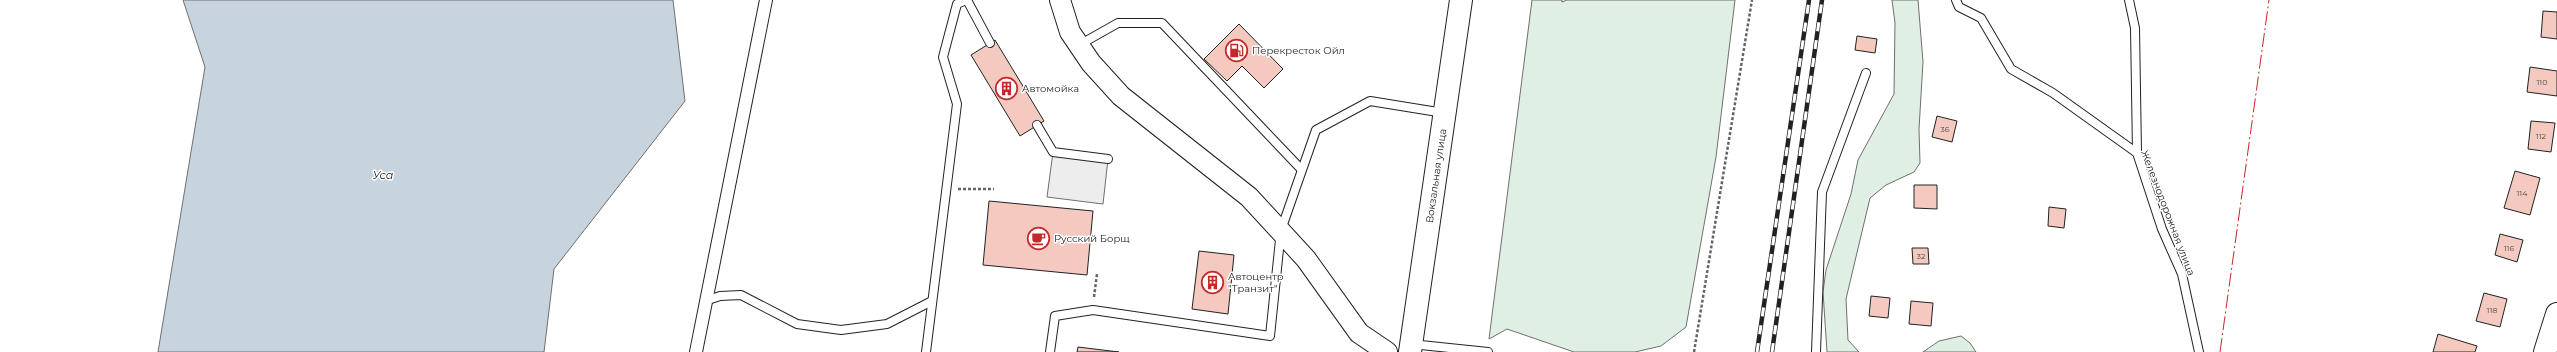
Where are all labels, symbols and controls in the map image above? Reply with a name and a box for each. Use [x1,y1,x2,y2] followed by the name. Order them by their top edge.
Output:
[1223,37,1249,63] fuel station icon: Перекресток Ойл
[1252,44,1345,57] place label: Перекресток Ойл
[994,75,1020,101] building icon: Автомойка
[2536,77,2548,87] house number: 110
[1022,82,1079,95] place label: Автомойка
[1940,124,1950,134] house number: 36
[1422,128,1449,224] street label: Вокзальная улица
[2536,131,2547,141] house number: 112
[2138,148,2198,278] street label: Железнодорожная улица
[373,168,394,182] water label: Уса
[2516,188,2528,198] house number: 114
[1025,225,1051,251] cafe icon: Русский Борщ
[1054,232,1130,245] place label: Русский Борщ
[2504,243,2514,253] house number: 116
[1916,251,1926,261] house number: 32
[1200,269,1226,295] building icon: Автоцентр "Транзит"
[1228,270,1284,295] place label: Автоцентр "Транзит"
[2487,305,2497,315] house number: 118

